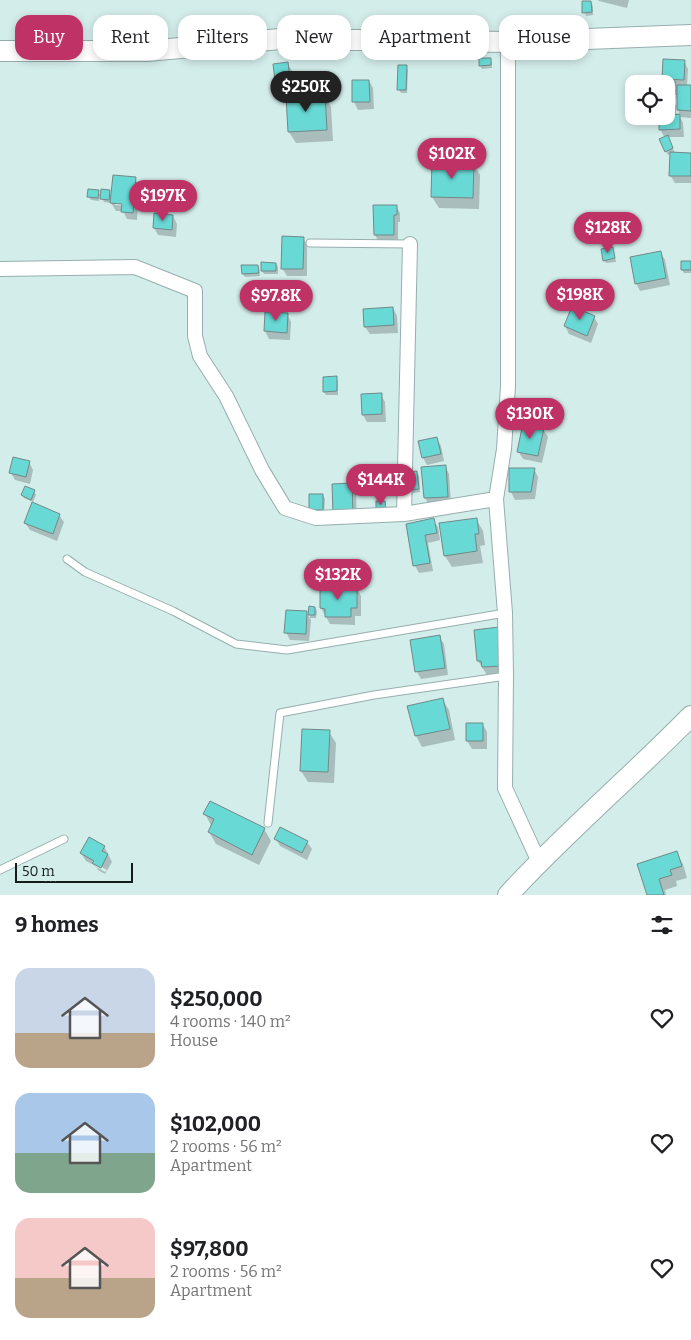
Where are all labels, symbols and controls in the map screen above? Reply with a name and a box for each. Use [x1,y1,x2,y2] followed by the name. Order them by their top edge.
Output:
[15,15,83,60] chip: Buy
[93,15,168,60] chip: Rent
[178,15,267,60] chip: Filters
[277,15,351,60] chip: New
[361,15,489,60] chip: Apartment
[499,15,589,60] chip: House
[271,70,341,113] pin: $250K
[625,75,675,125] map controls
[625,75,675,125] button: locate
[281,77,331,96] text: $250K
[417,138,487,180] pin: $102K
[428,144,476,163] text: $102K
[128,180,198,222] pin: $197K
[140,186,186,205] text: $197K
[573,212,643,254] pin: $128K
[585,218,631,237] text: $128K
[545,278,615,321] pin: $198K
[235,280,317,322] pin: $97.8K
[557,285,603,304] text: $198K
[251,286,301,305] text: $97.8K
[495,398,565,440] pin: $130K
[506,404,554,423] text: $130K
[346,464,416,506] pin: $144K
[357,470,405,489] text: $144K
[303,558,373,601] pin: $132K
[315,565,361,584] text: $132K
[15,860,132,883] scale bar
[22,863,55,880] text: 50 m
[648,911,676,939] icon: filters
[15,912,99,938] text: 9 homes
[170,986,263,1012] text: $250,000
[55,988,115,1048] icon: home
[648,1004,676,1032] icon: heart
[170,1012,291,1031] text: 4 rooms · 140 m²
[170,1031,218,1050] text: House
[170,1111,261,1137] text: $102,000
[55,1113,115,1173] icon: home
[648,1129,676,1157] icon: heart
[170,1137,282,1156] text: 2 rooms · 56 m²
[170,1156,252,1175] text: Apartment
[170,1236,249,1262] text: $97,800
[55,1238,115,1298] icon: home
[648,1254,676,1282] icon: heart
[170,1262,282,1281] text: 2 rooms · 56 m²
[170,1281,252,1300] text: Apartment

